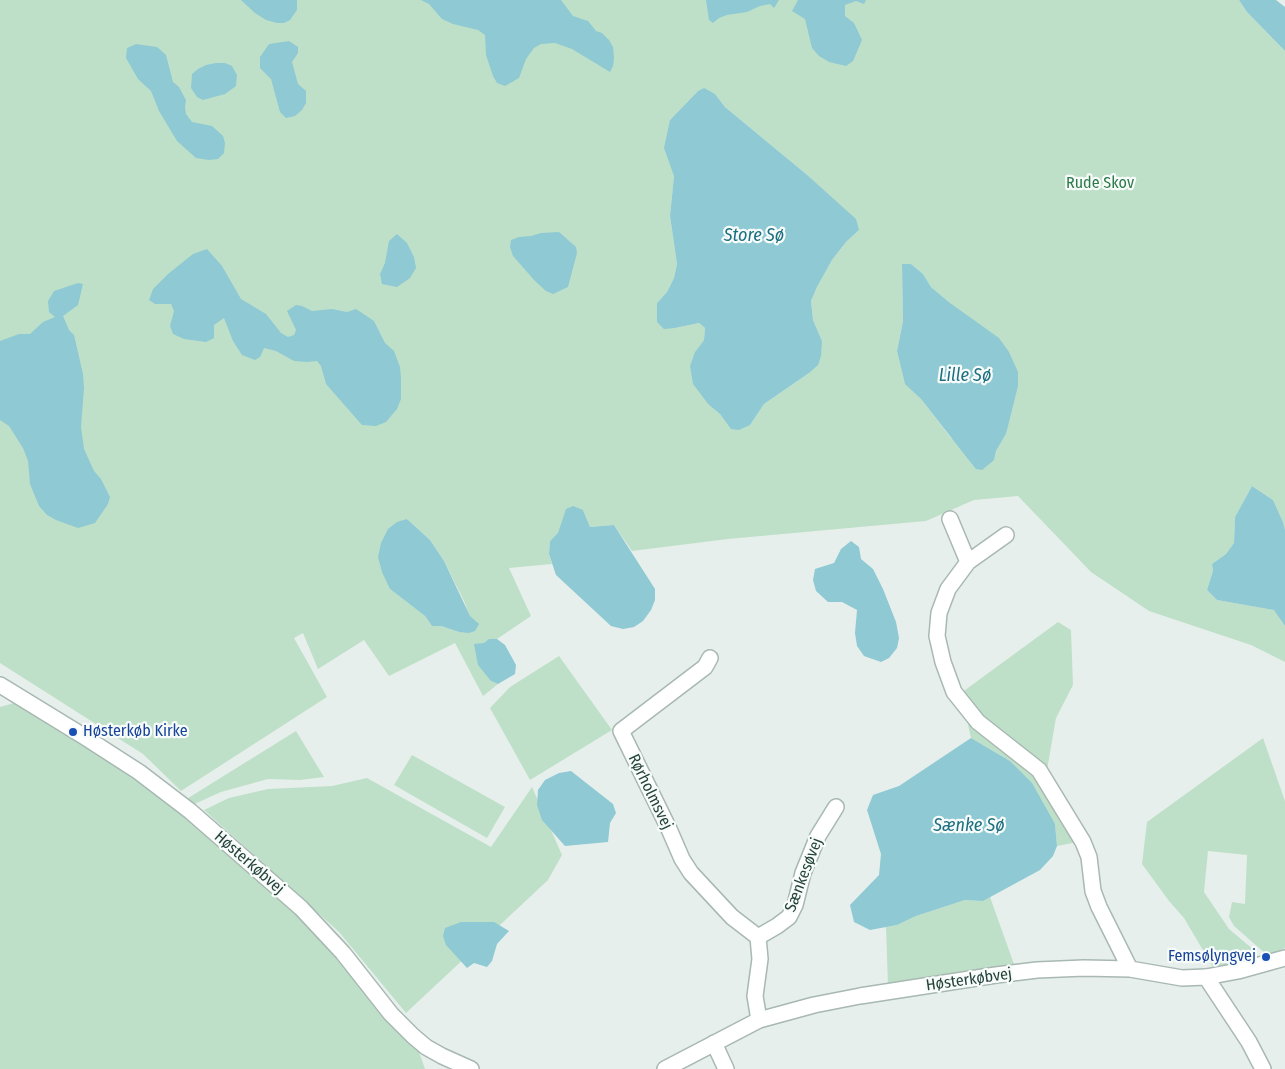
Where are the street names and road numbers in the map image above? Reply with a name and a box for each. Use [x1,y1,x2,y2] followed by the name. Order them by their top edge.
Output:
[624,751,676,833] street label: Rørholmsvej
[210,827,288,899] street label: Høsterkøbvej
[781,835,827,915] street label: Sænkesøvej
[925,964,1013,996] street label: Høsterkøbvej

